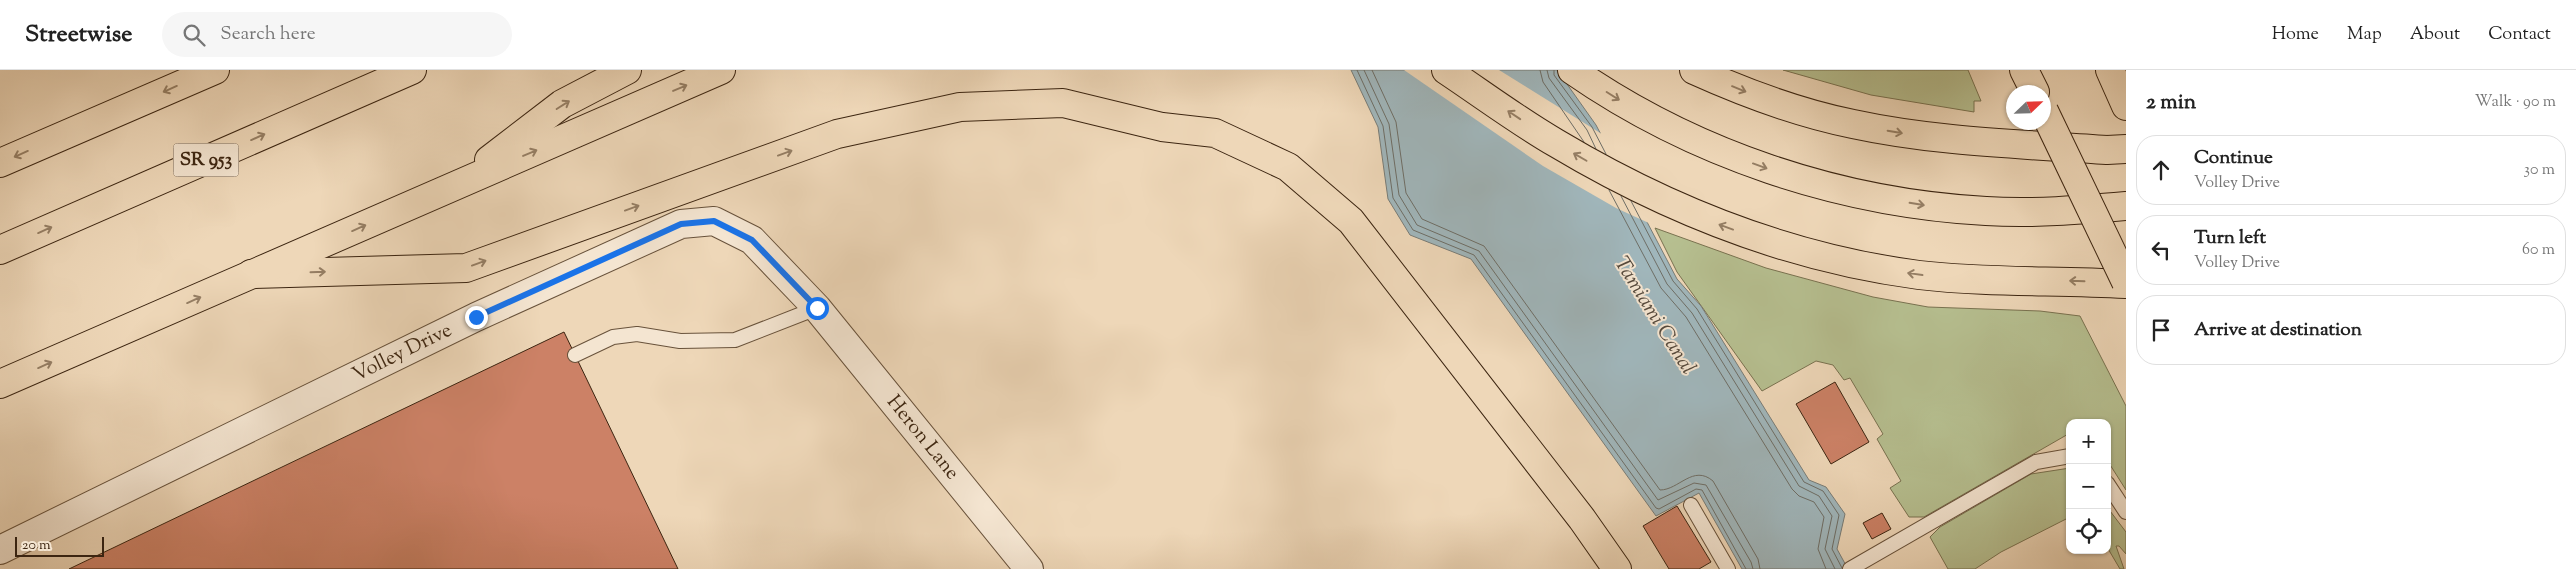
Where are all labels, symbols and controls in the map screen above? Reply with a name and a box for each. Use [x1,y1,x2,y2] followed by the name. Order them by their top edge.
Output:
[162,12,512,57] search box
[25,18,132,52] text: Streetwise
[180,21,208,49] icon: search
[220,21,316,48] text: Search here
[2272,22,2319,48] text: Home
[2347,22,2382,48] text: Map
[2410,22,2460,48] text: About
[2488,22,2551,48] text: Contact
[672,83,687,92] one-way arrow
[163,85,178,95] one-way arrow
[1731,85,1746,94] one-way arrow
[2006,85,2051,130] north arrow
[2146,88,2196,118] text: 2 min
[1606,91,1620,101] one-way arrow
[2475,91,2556,114] text: Walk · 90 m
[555,99,569,109] one-way arrow
[1507,110,1521,120] one-way arrow
[1887,127,1903,137] one-way arrow
[250,132,265,142] one-way arrow
[174,144,238,176] road number: SR 953
[2194,145,2273,172] text: Continue
[522,147,537,157] one-way arrow
[777,148,792,157] one-way arrow
[14,150,29,160] one-way arrow
[1573,152,1588,161] one-way arrow
[2147,156,2175,184] icon: ahead
[2524,159,2555,182] text: 30 m
[1751,162,1767,171] one-way arrow
[2194,172,2280,195] text: Volley Drive
[1909,199,1925,209] one-way arrow
[624,203,639,212] one-way arrow
[351,222,366,232] one-way arrow
[1719,222,1734,231] one-way arrow
[37,225,52,235] one-way arrow
[2194,225,2266,252] text: Turn left
[2147,236,2175,264] icon: left
[2522,239,2555,262] text: 60 m
[1606,251,1702,381] water label: Tamiami Canal
[2194,252,2280,275] text: Volley Drive
[471,258,486,267] one-way arrow
[309,268,325,277] one-way arrow
[1907,269,1923,279] one-way arrow
[2070,277,2086,286] one-way arrow
[186,294,201,304] one-way arrow
[806,297,829,320] route start
[465,306,488,329] route end
[348,316,457,390] street label: Volley Drive
[2147,316,2175,344] icon: arrive
[2194,317,2362,344] text: Arrive at destination
[37,359,52,369] one-way arrow
[879,389,966,487] street label: Heron Lane
[2066,419,2111,554] map controls
[2066,419,2111,464] button: +
[2066,464,2111,509] button: −
[2066,509,2111,554] button: locate
[15,534,104,557] scale bar
[22,536,51,556] text: 20 m

